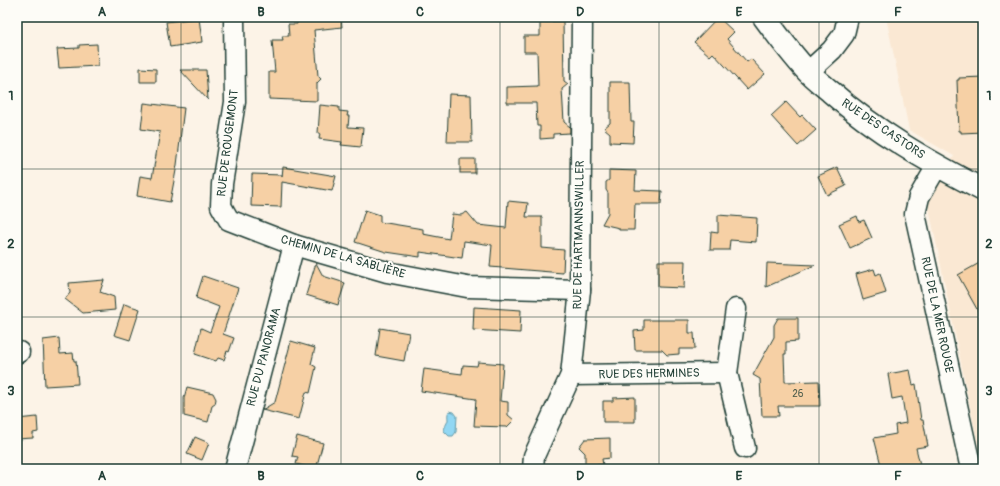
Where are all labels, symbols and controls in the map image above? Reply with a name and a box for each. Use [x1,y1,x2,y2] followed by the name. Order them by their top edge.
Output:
[98,4,107,20] text: A
[257,4,265,20] text: B
[416,4,424,20] text: C
[576,4,584,20] text: D
[736,4,743,20] text: E
[894,4,902,20] text: F
[8,88,14,104] text: 1
[214,88,242,197] street label: RUE DE ROUGEMONT
[986,88,992,104] text: 1
[838,96,928,162] street label: RUE DES CASTORS
[570,160,588,310] street label: RUE DE HARTMANNSWILLER
[279,231,407,282] street label: CHEMIN DE LA SABLIÈRE
[7,236,15,252] text: 2
[985,236,993,252] text: 2
[917,256,957,374] street label: RUE DE LA MER ROUGE
[244,306,284,408] street label: RUE DU PANORAMA
[598,366,700,382] street label: RUE DES HERMINES
[7,383,15,399] text: 3
[985,383,993,399] text: 3
[792,388,804,400] house number: 26
[98,468,107,484] text: A
[257,468,265,484] text: B
[416,468,424,484] text: C
[576,468,584,484] text: D
[736,468,743,484] text: E
[894,468,902,484] text: F

